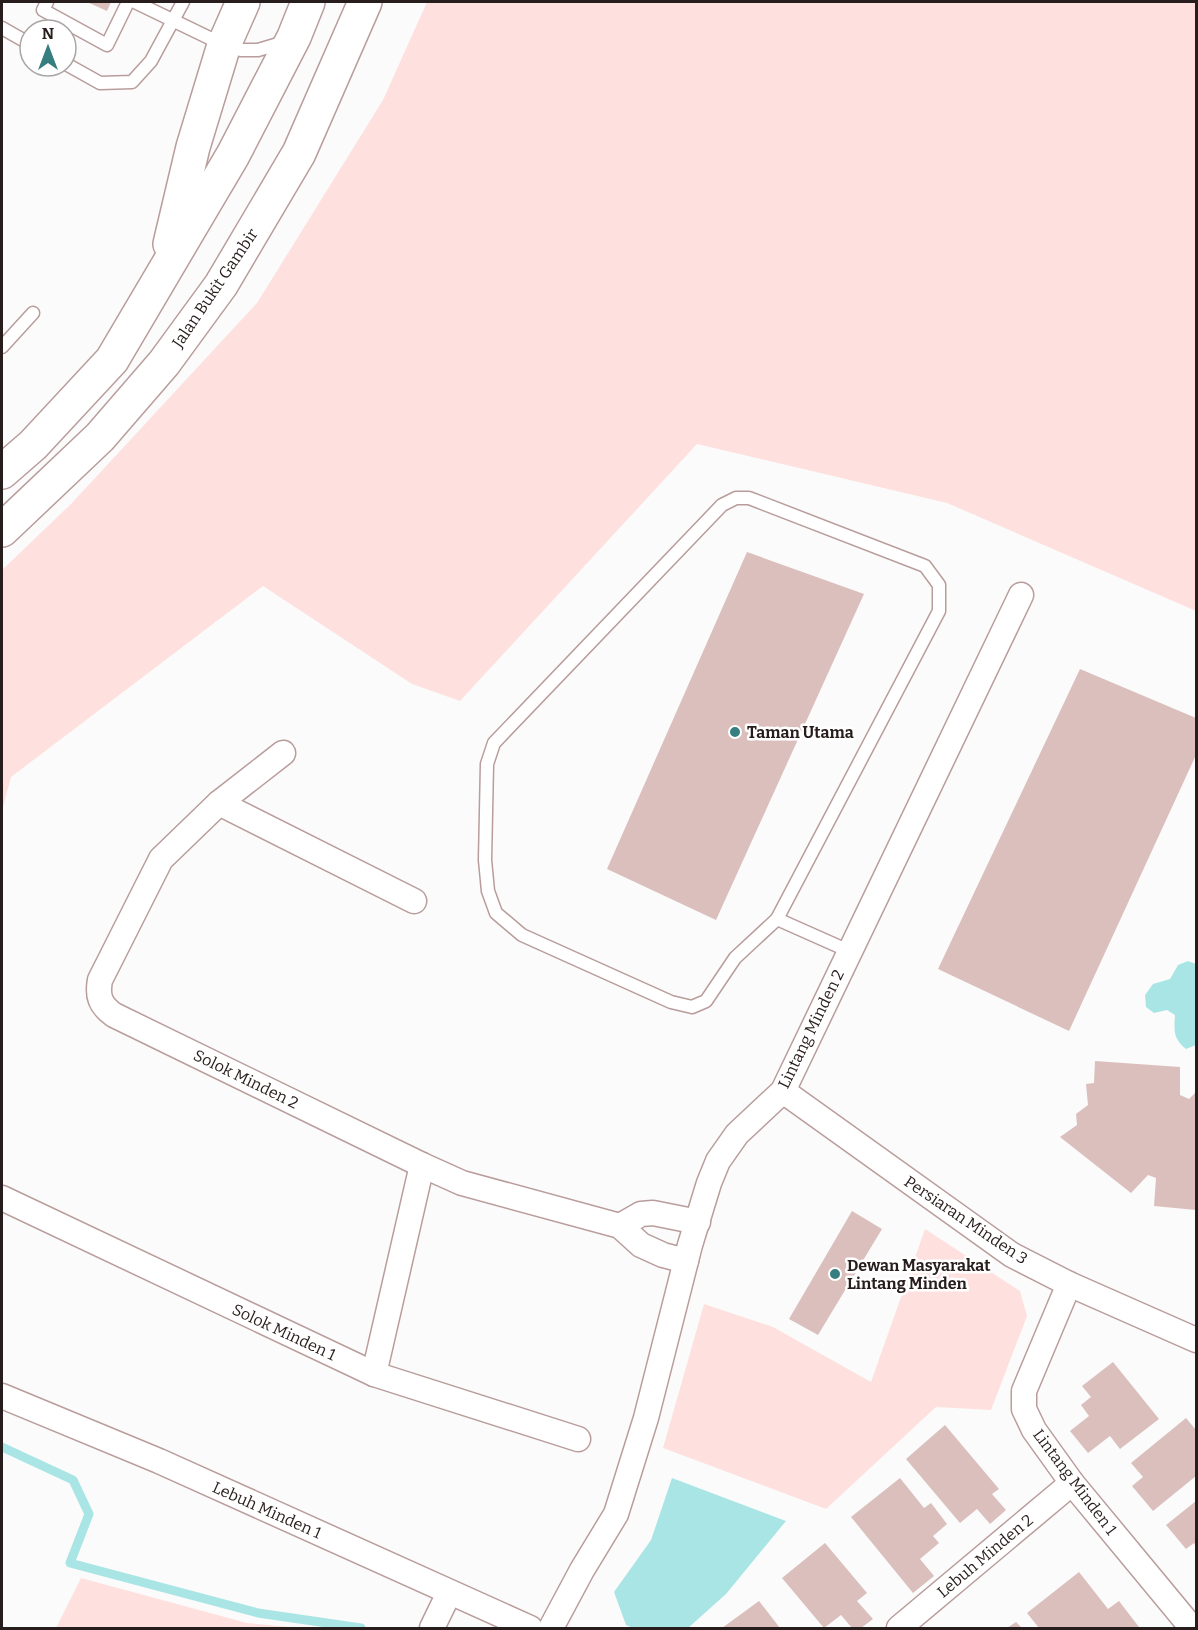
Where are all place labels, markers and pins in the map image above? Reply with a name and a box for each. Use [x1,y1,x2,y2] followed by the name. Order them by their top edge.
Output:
[747,723,854,742] place label: Taman Utama
[728,725,742,739] marker: Taman Utama
[847,1256,991,1293] place label: Dewan Masyarakat Lintang Minden
[828,1267,842,1281] marker: Dewan Masyarakat Lintang Minden

